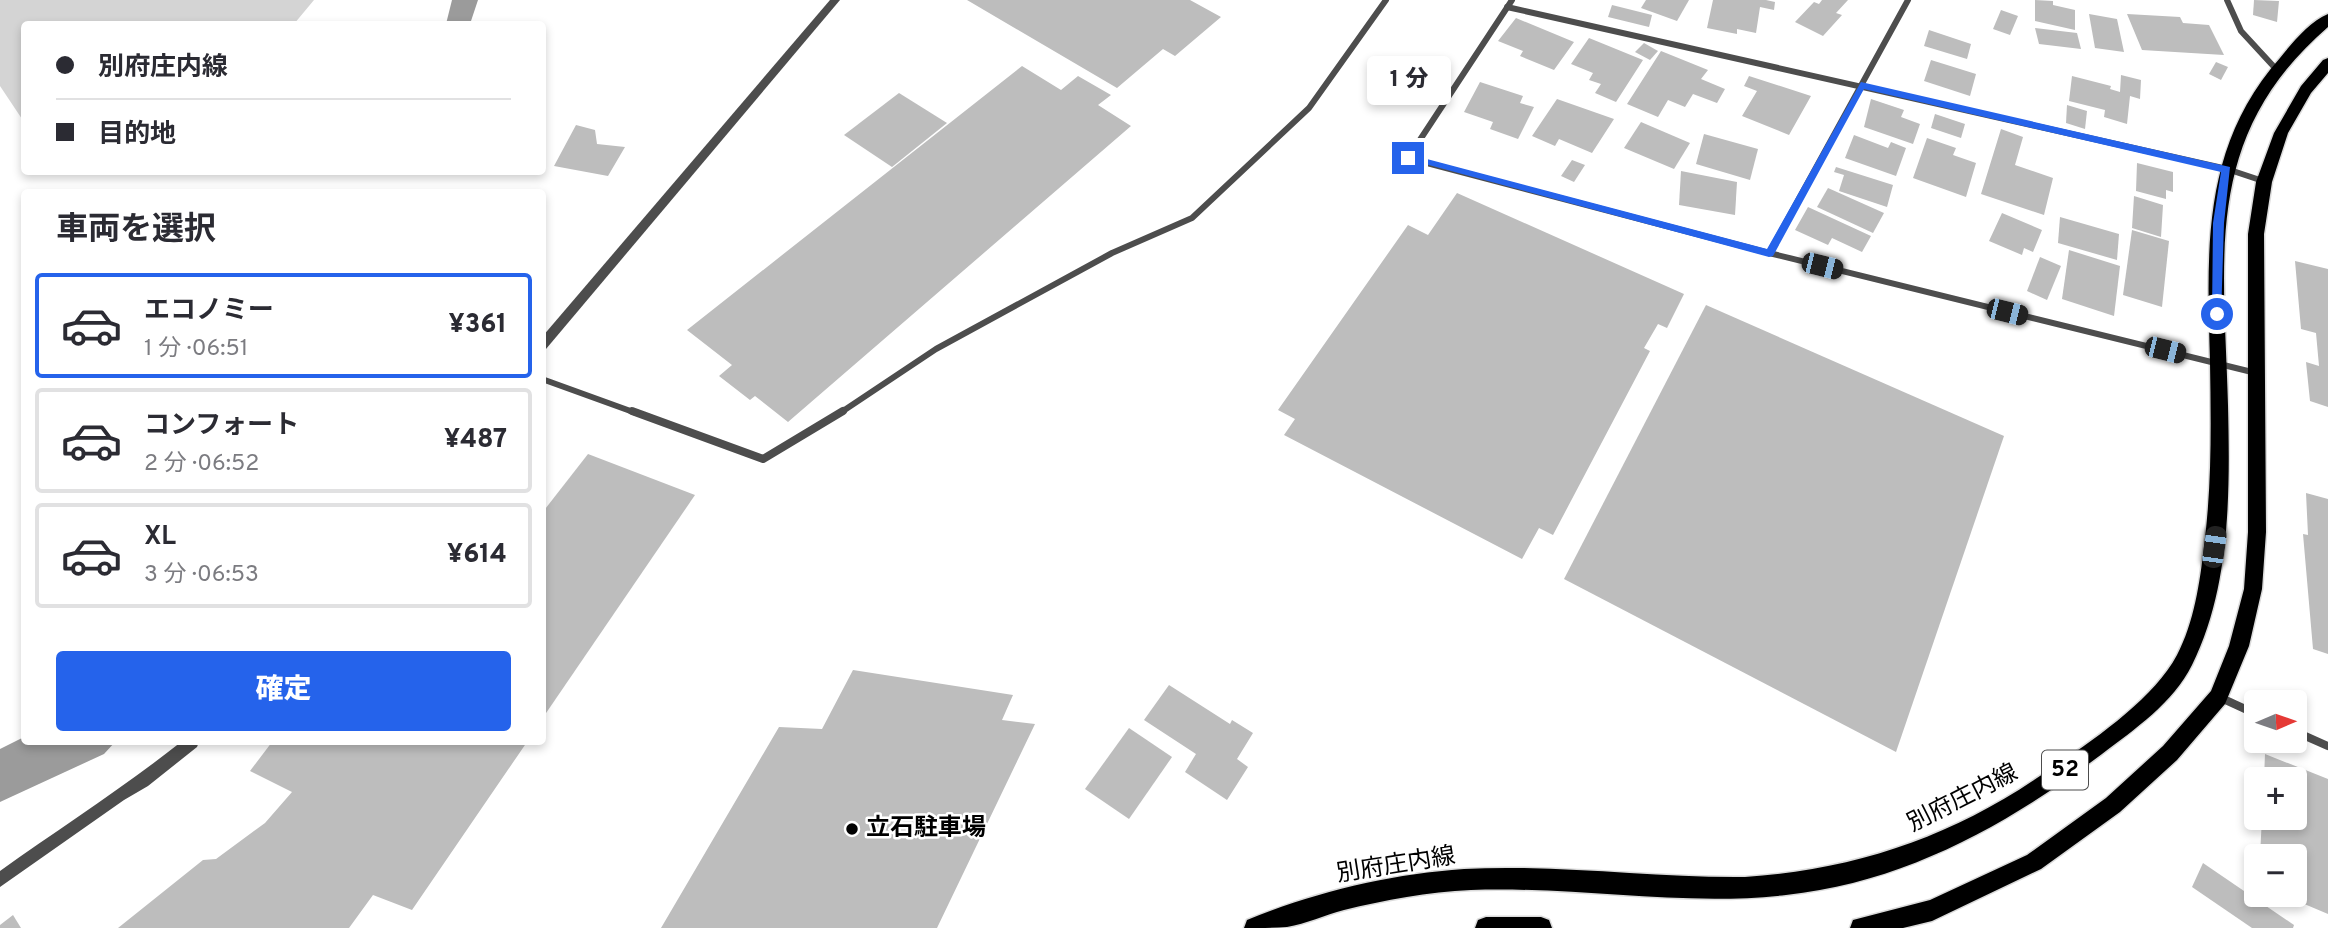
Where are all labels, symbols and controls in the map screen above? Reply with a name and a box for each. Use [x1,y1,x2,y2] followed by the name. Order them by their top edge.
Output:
[98,52,228,85] text: 別府庄内線
[1366,57,1450,106] callout: 1 分
[1390,66,1428,95] text: 1 分
[98,119,176,152] text: 目的地
[1392,142,1424,174] route end
[56,211,216,251] text: 車両を選択
[1800,251,1845,281] car
[60,294,123,357] icon: car
[144,295,274,328] text: エコノミー
[1985,297,2030,327] car
[2201,298,2233,330] route start
[449,309,507,342] text: ¥361
[144,335,248,364] text: 1 分 · 06:51
[2143,335,2188,365] car
[60,409,123,472] icon: car
[144,410,299,443] text: コンフォート
[444,424,507,457] text: ¥487
[144,450,259,479] text: 2 分 · 06:52
[144,521,176,554] text: XL
[60,524,123,587] icon: car
[2201,525,2228,569] car
[447,539,507,572] text: ¥614
[144,561,259,590] text: 3 分 · 06:53
[56,651,511,731] button: 確定
[2244,690,2306,752] north arrow
[2244,690,2307,907] map controls
[2042,750,2088,790] road number: 52
[1903,758,2023,840] street label: 別府庄内線
[2244,767,2307,830] button: +
[866,814,986,844] place label: 立石駐車場
[844,821,860,837] marker: 立石駐車場
[1334,842,1458,890] street label: 別府庄内線
[2244,844,2307,907] button: −

